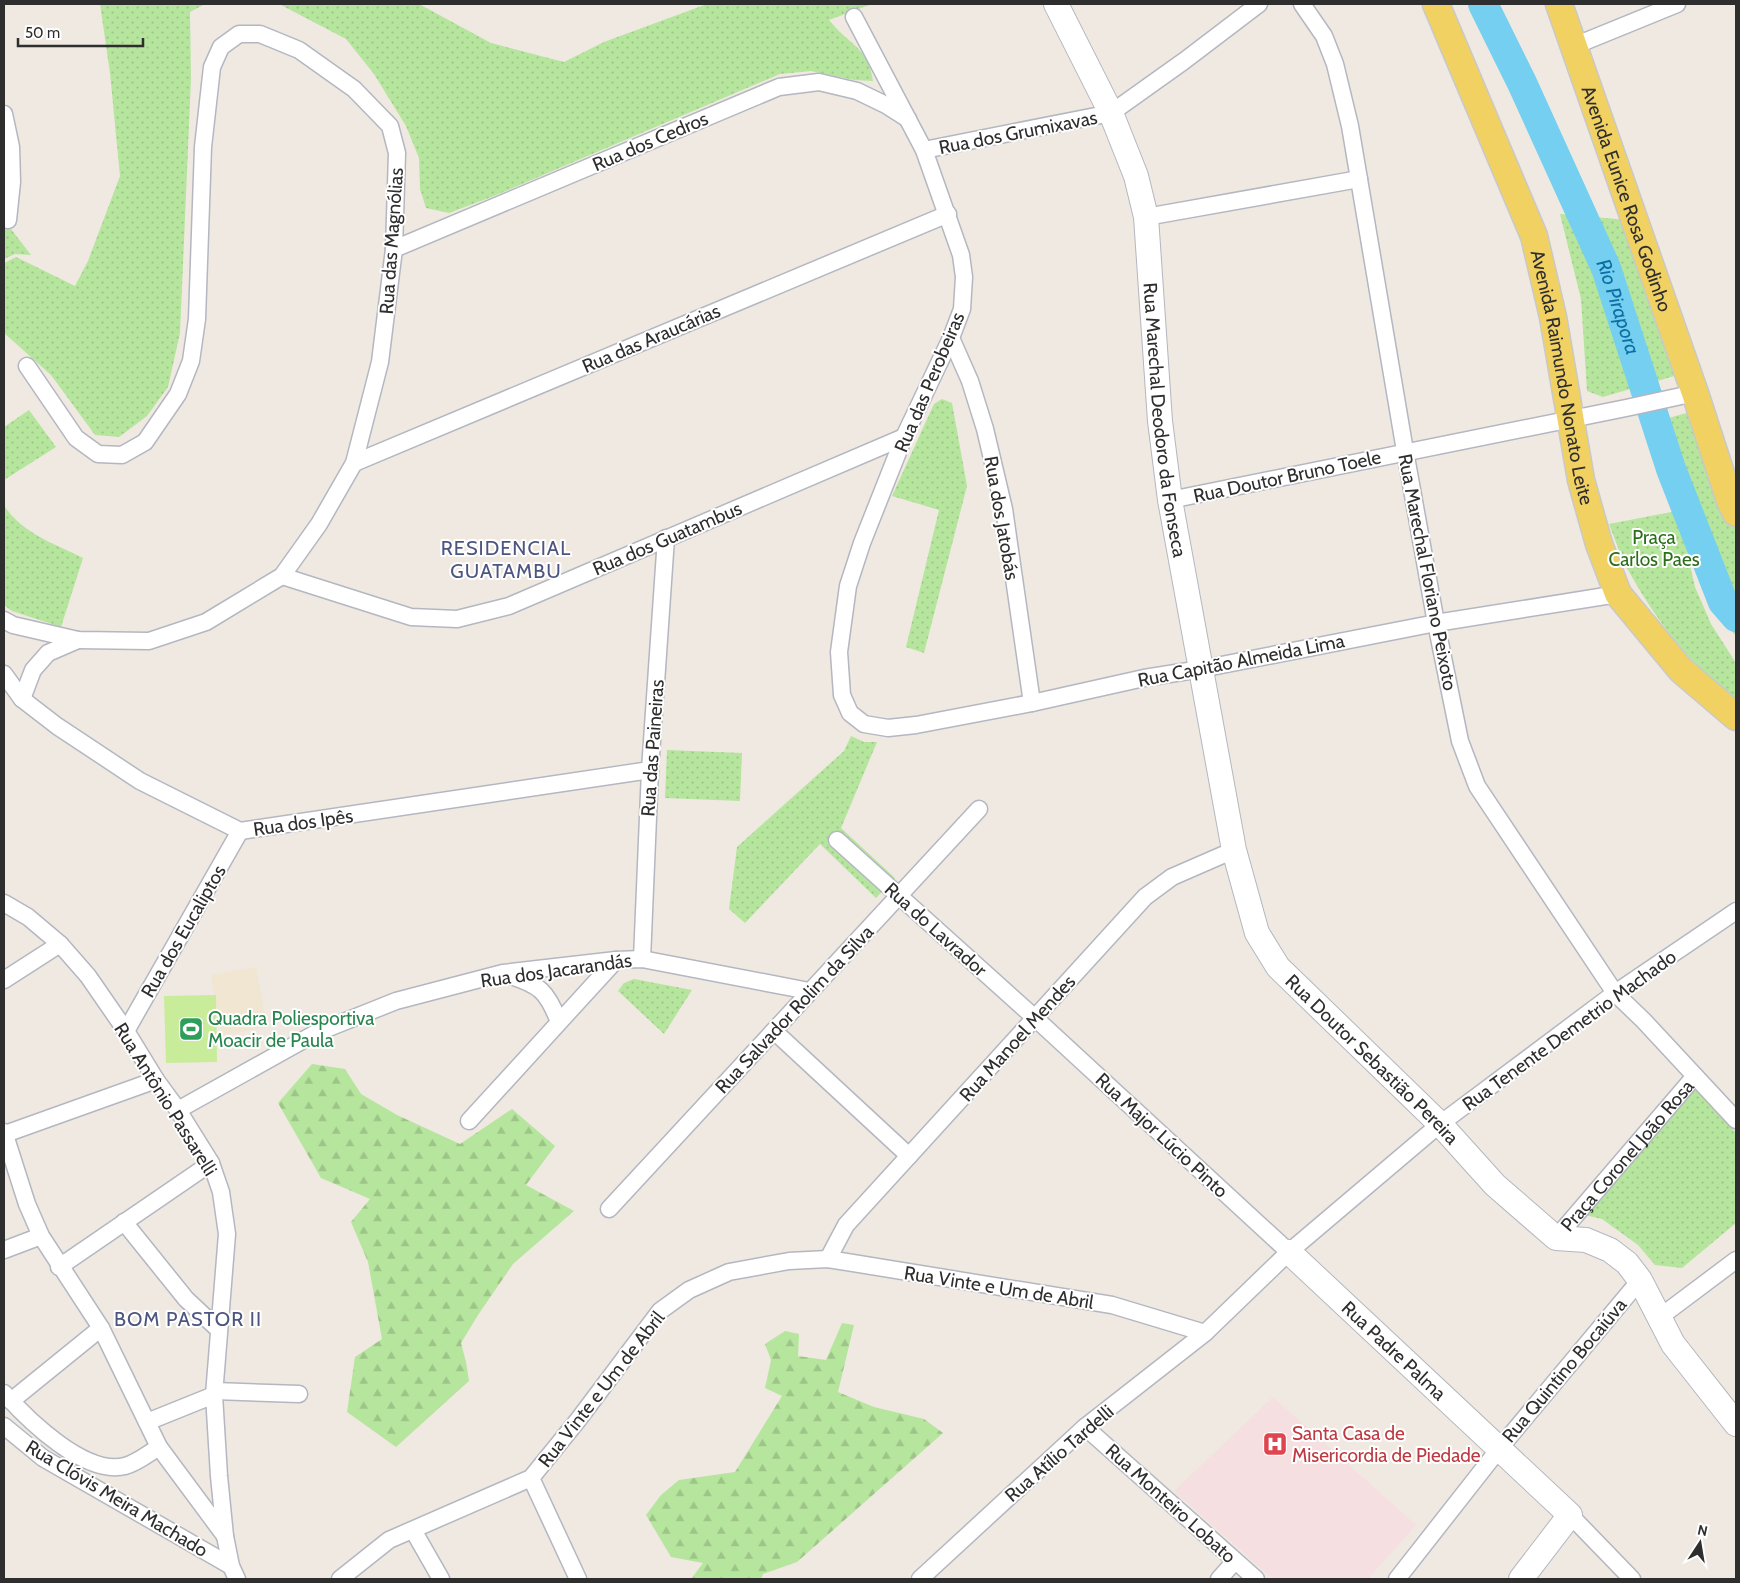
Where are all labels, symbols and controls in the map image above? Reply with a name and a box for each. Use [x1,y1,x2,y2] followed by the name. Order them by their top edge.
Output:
[18,15,142,47] scale bar
[25,24,60,42] text: 50 m
[1576,83,1677,315] street label: Avenida Eunice Rosa Godinho
[937,106,1099,159] street label: Rua dos Grumixavas
[589,107,712,176] street label: Rua dos Cedros
[375,167,408,315] street label: Rua das Magnólias
[1526,248,1598,508] street label: Avenida Raimundo Nonato Leite
[1591,255,1645,358] water label: Rio Pirapora
[1139,282,1191,559] street label: Rua Marechal Deodoro da Fonseca
[579,299,724,378] street label: Rua das Araucárias
[890,308,969,456] street label: Rua das Perobeiras
[1191,445,1383,508] street label: Rua Doutor Bruno Toele
[1393,452,1462,692] street label: Rua Marechal Floriano Peixoto
[979,454,1024,582] street label: Rua dos Jatobás
[589,497,745,580] street label: Rua dos Guatambus
[1608,526,1700,571] park label: Praça Carlos Paes
[441,536,571,583] district label: RESIDENCIAL GUATAMBU
[1136,629,1346,692] street label: Rua Capitão Almeida Lima
[636,679,669,817] street label: Rua das Paineiras
[252,804,355,841] street label: Rua dos Ipês
[136,861,231,1002] street label: Rua dos Eucaliptos
[880,877,991,981] street label: Rua do Lavrador
[710,921,878,1098] street label: Rua Salvador Rolim da Silva
[1458,945,1681,1116] street label: Rua Tenente Demetrio Machado
[479,948,633,992] street label: Rua dos Jacarandás
[955,970,1080,1106] street label: Rua Manoel Mendes
[1281,970,1464,1149] street label: Rua Doutor Sebastião Pereira
[208,1007,374,1052] place label: Quadra Poliesportiva Moacir de Paula
[178,1016,204,1042] sports icon: Quadra Poliesportiva Moacir de Paula
[109,1019,222,1180] street label: Rua Antônio Passarelli
[1091,1068,1233,1203] street label: Rua Major Lúcio Pinto
[1556,1075,1699,1236] street label: Praça Coronel João Rosa
[903,1261,1096,1314] street label: Rua Vinte e Um de Abril
[1497,1294,1631,1447] street label: Rua Quintino Bocaiúva
[1337,1296,1451,1405] street label: Rua Padre Palma
[533,1306,670,1472] street label: Rua Vinte e Um de Abril
[114,1307,262,1331] district label: BOM PASTOR II
[1000,1400,1118,1507] street label: Rua Atílio Tardelli
[1292,1422,1481,1467] place label: Santa Casa de Misericordia de Piedade
[1262,1431,1288,1457] hospital icon: Santa Casa de Misericordia de Piedade
[22,1435,212,1562] street label: Rua Clóvis Meira Machado
[1101,1439,1241,1568] street label: Rua Monteiro Lobato
[1675,1518,1725,1568] north arrow
[1696,1520,1709,1540] text: N

